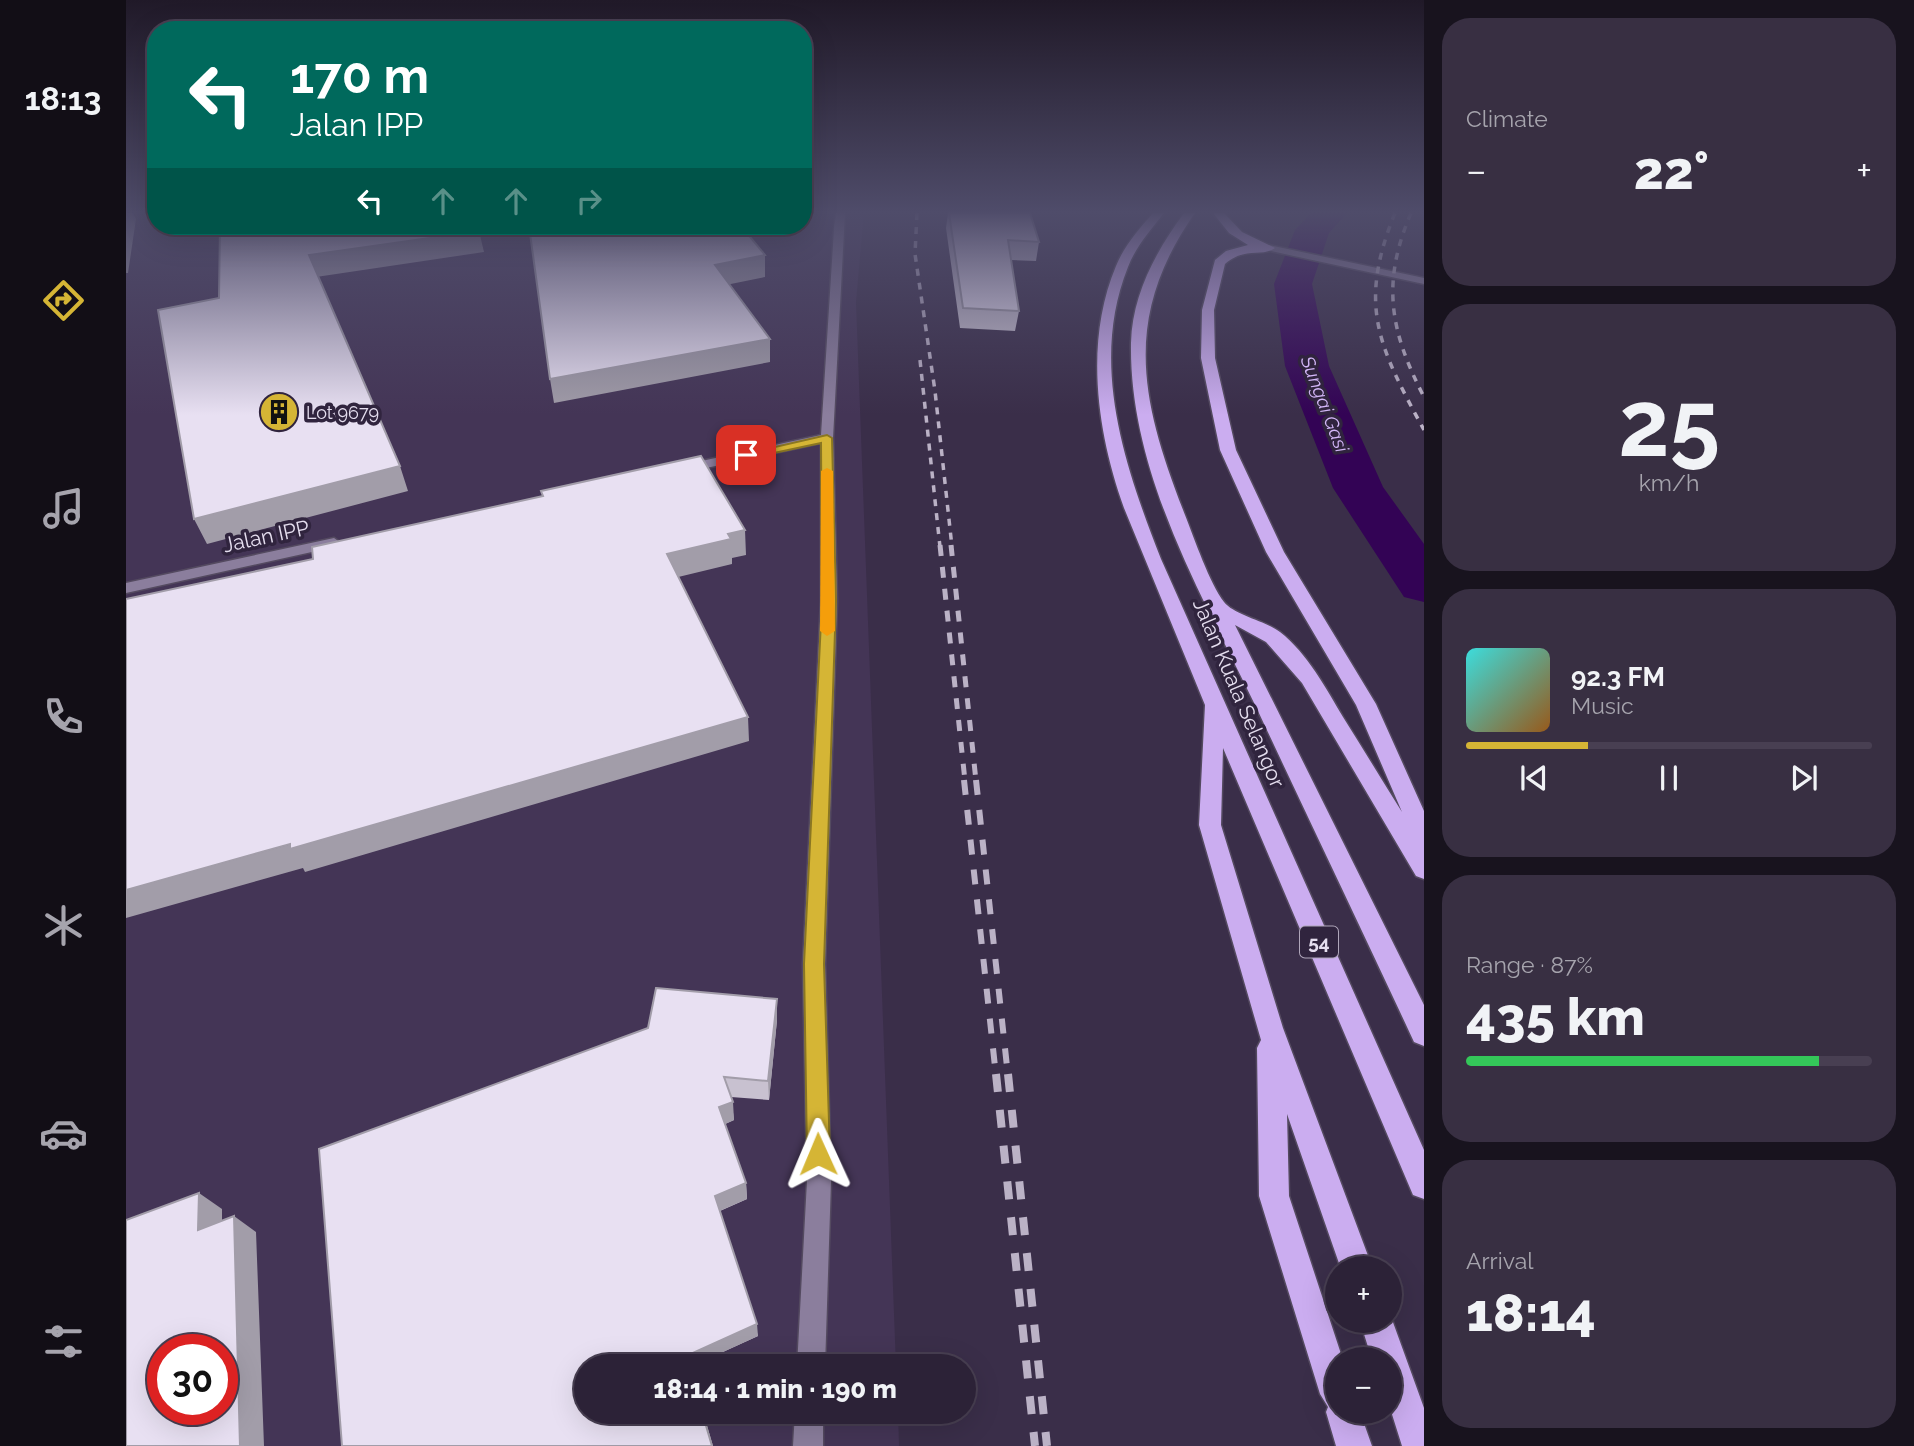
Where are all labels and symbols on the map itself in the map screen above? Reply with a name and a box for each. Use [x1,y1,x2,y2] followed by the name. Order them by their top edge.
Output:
[1296,352,1354,456] water label: Sungai Gasi
[258,391,300,433] building icon: Lot 9679
[306,402,379,423] place label: Lot 9679
[716,425,776,485] pin
[221,515,311,557] street label: Jalan IPP
[1188,595,1290,792] street label: Jalan Kuala Selangor
[1300,926,1338,958] road number: 54
[781,1117,855,1191] position arrow
[147,1334,238,1425] speed limit sign: 30

